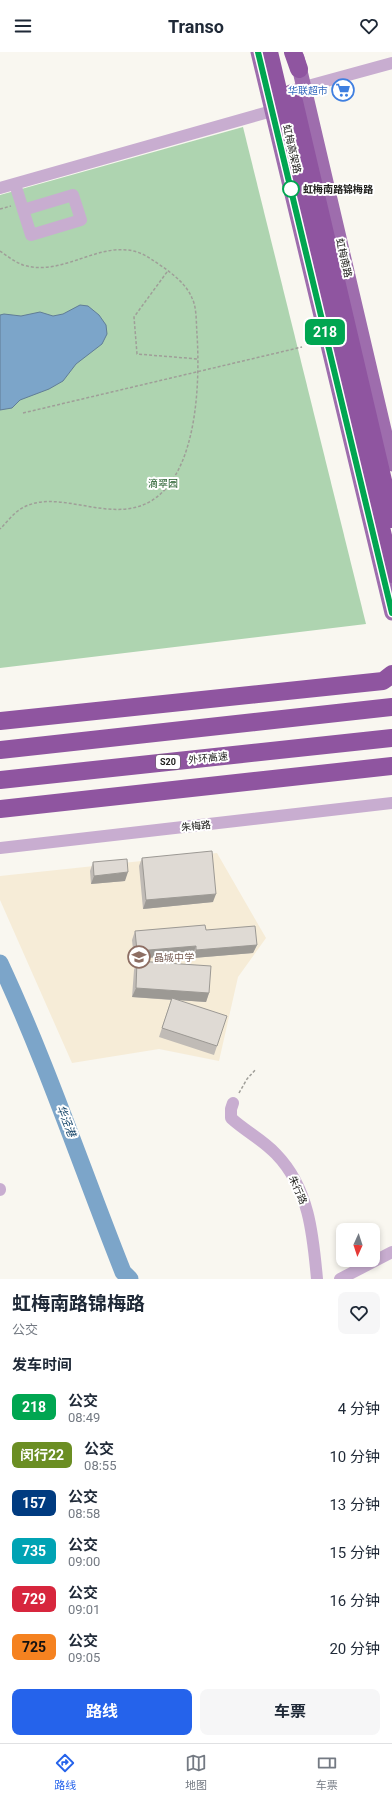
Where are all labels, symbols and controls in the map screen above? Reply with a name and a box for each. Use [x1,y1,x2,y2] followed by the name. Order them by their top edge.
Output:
[12,15,34,37] icon: menu
[358,15,380,37] icon: heart
[168,16,224,37] text: Transo
[330,77,356,103] supermarket icon: 华联超市
[288,85,328,96] place label: 华联超市
[281,123,303,175] street label: 虹梅高架路
[282,180,300,198] marker: 虹梅南路锦梅路
[303,183,374,195] place label: 虹梅南路锦梅路
[334,237,354,279] street label: 虹梅南路
[302,319,348,345] line badge: 218
[313,324,337,340] text: 218
[148,478,178,489] park label: 滴翠园
[188,750,228,766] street label: 外环高速
[156,755,180,769] road number: S20
[181,819,211,833] street label: 朱梅路
[126,944,152,970] school or university icon: 晶城中学
[154,952,194,963] place label: 晶城中学
[54,1103,79,1141] water label: 华泾港
[287,1174,309,1206] street label: 朱行路
[336,1223,380,1267] north arrow
[336,1223,380,1267] map controls
[12,1292,145,1315] text: 虹梅南路锦梅路
[338,1292,380,1334] button: heart
[12,1322,38,1337] text: 公交
[12,1356,72,1374] text: 发车时间
[68,1392,98,1410] text: 公交
[22,1399,46,1415] text: 218
[338,1400,380,1418] text: 4 分钟
[68,1410,100,1425] text: 08:49
[84,1440,114,1458] text: 公交
[20,1447,64,1463] text: 闵行22
[329,1448,380,1466] text: 10 分钟
[84,1458,116,1473] text: 08:55
[68,1488,98,1506] text: 公交
[22,1495,46,1511] text: 157
[329,1496,380,1514] text: 13 分钟
[68,1506,100,1521] text: 08:58
[68,1536,98,1554] text: 公交
[22,1543,46,1559] text: 735
[329,1544,380,1562] text: 15 分钟
[68,1554,100,1569] text: 09:00
[68,1584,98,1602] text: 公交
[22,1591,46,1607] text: 729
[329,1592,380,1610] text: 16 分钟
[68,1602,100,1617] text: 09:01
[68,1632,98,1650] text: 公交
[22,1639,46,1655] text: 725
[329,1640,380,1658] text: 20 分钟
[68,1650,100,1665] text: 09:05
[12,1689,192,1735] button: 路线
[200,1689,380,1735] button: 车票
[54,1752,76,1792] tab: 路线
[185,1752,207,1792] tab: 地图
[316,1752,338,1792] tab: 车票

